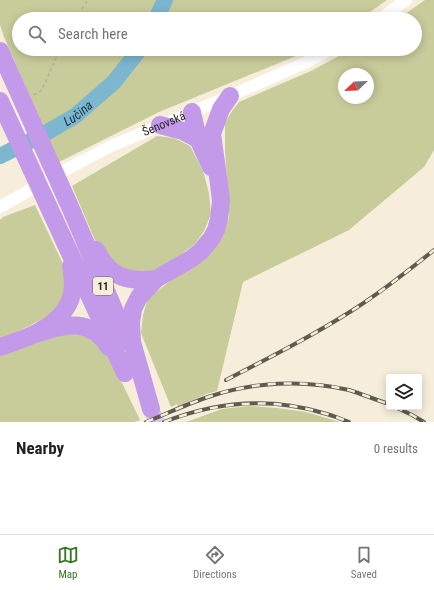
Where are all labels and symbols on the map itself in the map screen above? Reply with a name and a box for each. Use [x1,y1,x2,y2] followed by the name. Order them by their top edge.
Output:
[338,68,374,104] north arrow
[61,97,95,129] water label: Lučina
[140,108,188,139] street label: Šenovská
[93,277,113,295] road number: 11

